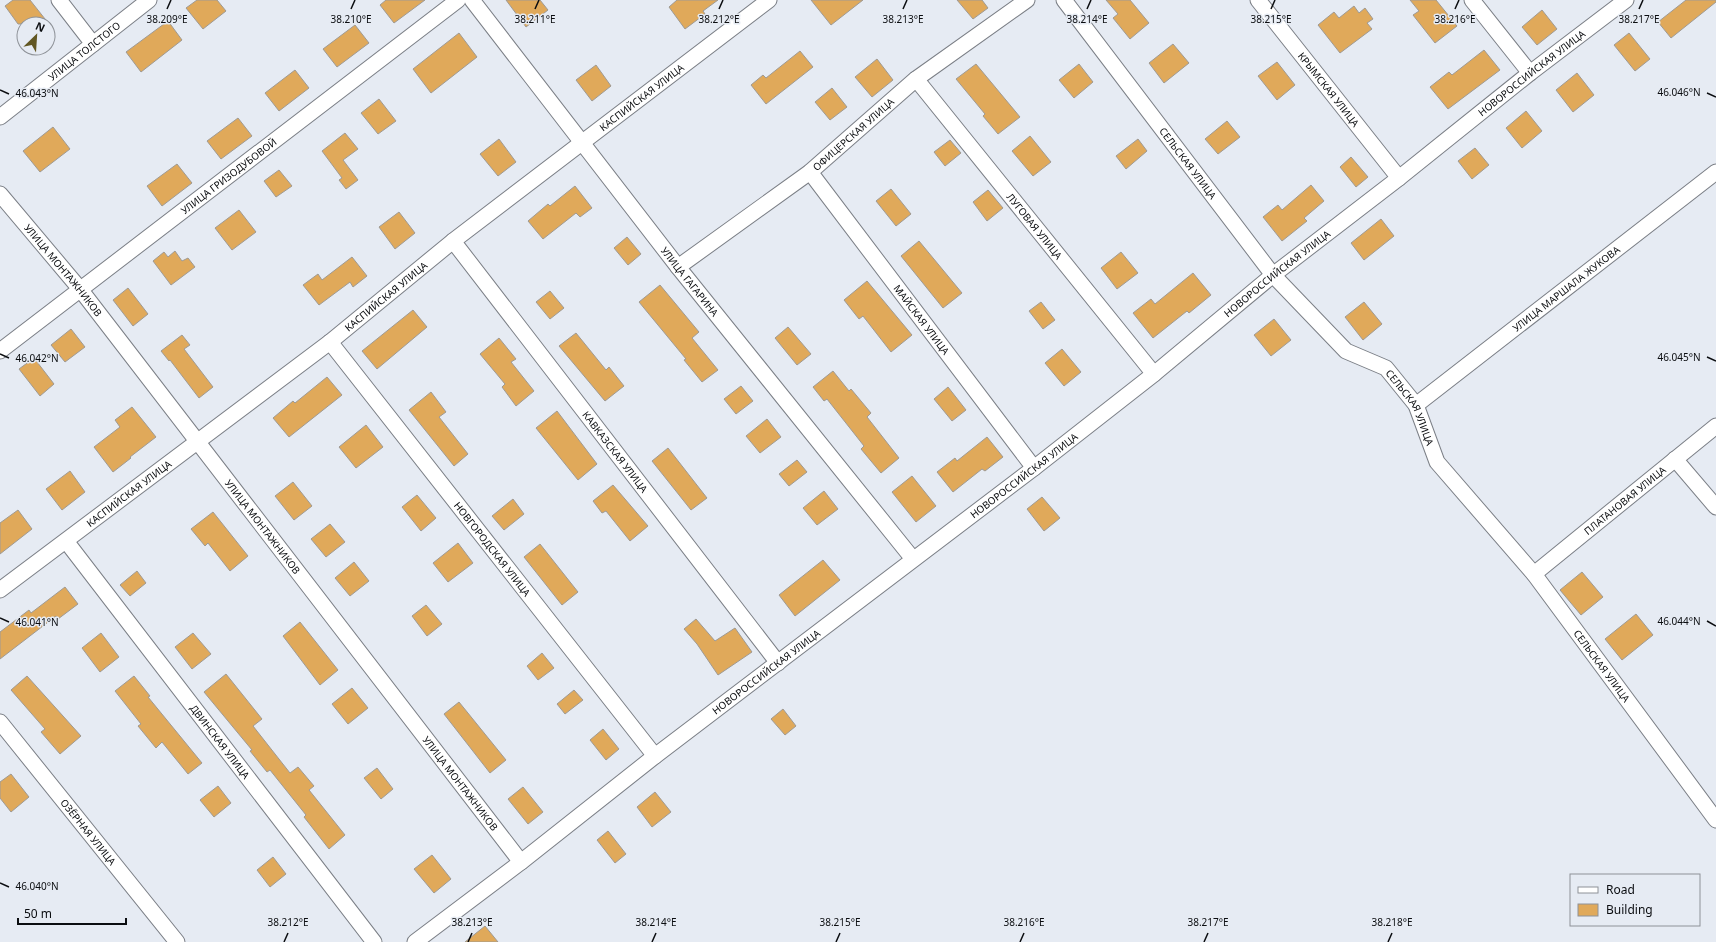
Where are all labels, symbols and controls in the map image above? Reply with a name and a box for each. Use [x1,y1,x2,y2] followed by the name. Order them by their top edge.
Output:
[146,12,188,26] text: 38.209°E
[330,12,372,26] text: 38.210°E
[514,12,556,26] text: 38.211°E
[698,12,740,26] text: 38.212°E
[882,12,924,26] text: 38.213°E
[1066,12,1108,26] text: 38.214°E
[1250,12,1292,26] text: 38.215°E
[1434,12,1476,26] text: 38.216°E
[1618,12,1660,26] text: 38.217°E
[16,16,56,56] north arrow
[33,18,48,35] text: N
[45,18,123,84] street label: УЛИЦА ТОЛСТОГО
[1475,26,1588,119] street label: НОВОРОССИЙСКАЯ УЛИЦА
[1295,49,1363,130] street label: КРЫМСКАЯ УЛИЦА
[596,60,687,134] street label: КАСПИЙСКАЯ УЛИЦА
[1657,85,1701,99] text: 46.046°N
[15,86,59,100] text: 46.043°N
[809,94,897,174] street label: ОФИЦЕРСКАЯ УЛИЦА
[1156,124,1220,202] street label: СЕЛЬСКАЯ УЛИЦА
[178,135,279,217] street label: УЛИЦА ГРИЗОДУБОВОЙ
[1004,190,1066,263] street label: ЛУГОВАЯ УЛИЦА
[21,221,106,319] street label: УЛИЦА МОНТАЖНИКОВ
[1221,226,1333,320] street label: НОВОРОССИЙСКАЯ УЛИЦА
[1510,242,1623,335] street label: УЛИЦА МАРШАЛА ЖУКОВА
[658,244,722,320] street label: УЛИЦА ГАГАРИНА
[342,258,431,334] street label: КАСПИЙСКАЯ УЛИЦА
[891,282,953,358] street label: МАЙСКАЯ УЛИЦА
[1657,350,1701,364] text: 46.045°N
[15,351,59,365] text: 46.042°N
[1383,366,1437,448] street label: СЕЛЬСКАЯ УЛИЦА
[579,408,651,496] street label: КАВКАЗСКАЯ УЛИЦА
[967,429,1081,521] street label: НОВОРОССИЙСКАЯ УЛИЦА
[83,456,175,530] street label: КАСПИЙСКАЯ УЛИЦА
[1581,462,1669,538] street label: ПЛАТАНОВАЯ УЛИЦА
[222,476,304,577] street label: УЛИЦА МОНТАЖНИКОВ
[451,499,534,600] street label: НОВГОРОДСКАЯ УЛИЦА
[1657,614,1701,628] text: 46.044°N
[15,615,59,629] text: 46.041°N
[709,626,823,717] street label: НОВОРОССИЙСКАЯ УЛИЦА
[1571,627,1634,705] street label: СЕЛЬСКАЯ УЛИЦА
[187,702,254,782] street label: ДВИНСКАЯ УЛИЦА
[420,733,501,834] street label: УЛИЦА МОНТАЖНИКОВ
[57,796,120,868] street label: ОЗЁРНАЯ УЛИЦА
[1570,874,1700,926] legend
[15,879,59,893] text: 46.040°N
[1606,881,1635,898] text: Road
[18,900,126,926] scale bar
[1606,901,1653,918] text: Building
[24,905,52,922] text: 50 m
[267,915,309,929] text: 38.212°E
[451,915,493,929] text: 38.213°E
[635,915,677,929] text: 38.214°E
[819,915,861,929] text: 38.215°E
[1003,915,1045,929] text: 38.216°E
[1187,915,1229,929] text: 38.217°E
[1371,915,1413,929] text: 38.218°E

